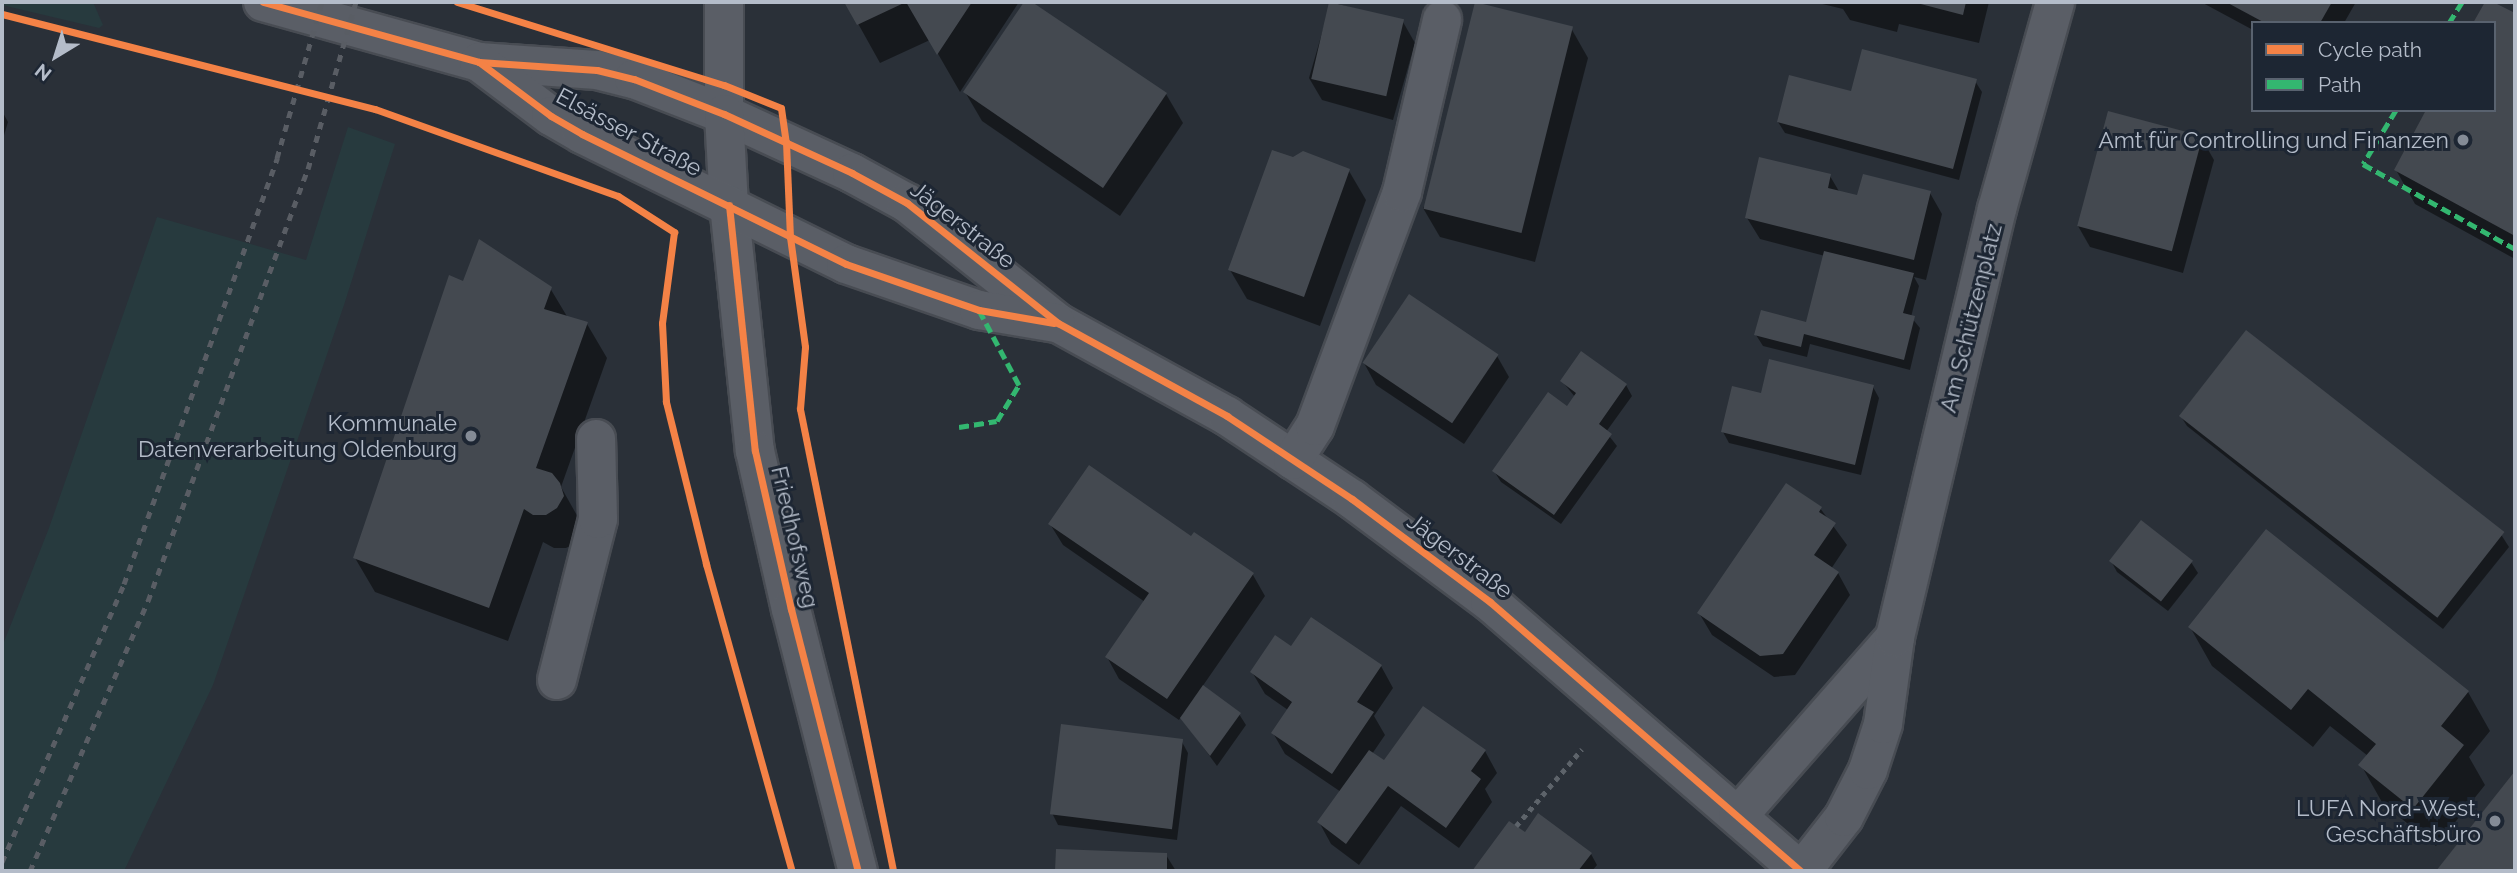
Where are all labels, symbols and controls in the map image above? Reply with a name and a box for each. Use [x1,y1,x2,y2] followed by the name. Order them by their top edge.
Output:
[21,21,91,91] north arrow
[2251,21,2496,112] legend
[2318,37,2422,62] text: Cycle path
[31,59,56,86] text: N
[2318,72,2362,97] text: Path
[551,82,707,182] street label: Elsässer Straße
[2098,126,2449,154] place label: Amt für Controlling und Finanzen
[2455,132,2471,148] marker: Amt für Controlling und Finanzen
[905,176,1021,274] street label: Jägerstraße
[1934,221,2008,415] street label: Am Schützenplatz
[138,409,457,463] place label: Kommunale Datenverarbeitung Oldenburg
[463,428,479,444] marker: Kommunale Datenverarbeitung Oldenburg
[765,463,825,611] street label: Friedhofsweg
[1402,507,1518,605] street label: Jägerstraße
[2295,794,2481,848] place label: LUFA Nord-West, Geschäftsbüro
[2487,813,2503,829] marker: LUFA Nord-West, Geschäftsbüro

